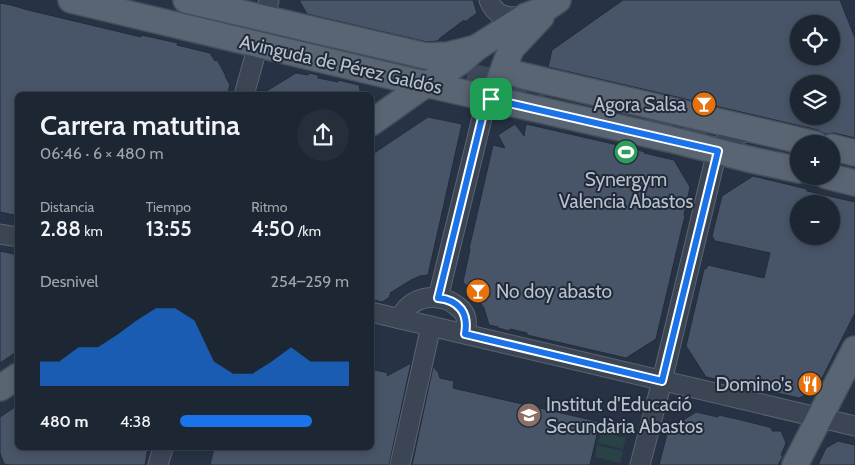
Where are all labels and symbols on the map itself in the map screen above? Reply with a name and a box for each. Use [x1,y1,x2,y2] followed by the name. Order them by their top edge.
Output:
[237,30,445,99] street label: Avinguda de Pérez Galdós
[470,78,512,120] pin
[691,91,717,117] bar icon: Agora Salsa
[594,93,686,116] place label: Agora Salsa
[613,139,639,165] sports icon: Synergym Valencia Abastos
[559,168,693,213] place label: Synergym Valencia Abastos
[465,278,491,304] bar icon: No doy abasto
[496,280,612,303] place label: No doy abasto
[797,371,823,397] restaurant icon: Domino's
[716,373,792,396] place label: Domino's
[546,393,703,438] place label: Institut d'Educació Secundària Abastos
[516,402,542,428] school or university icon: Institut d'Educació Secundària Abastos

